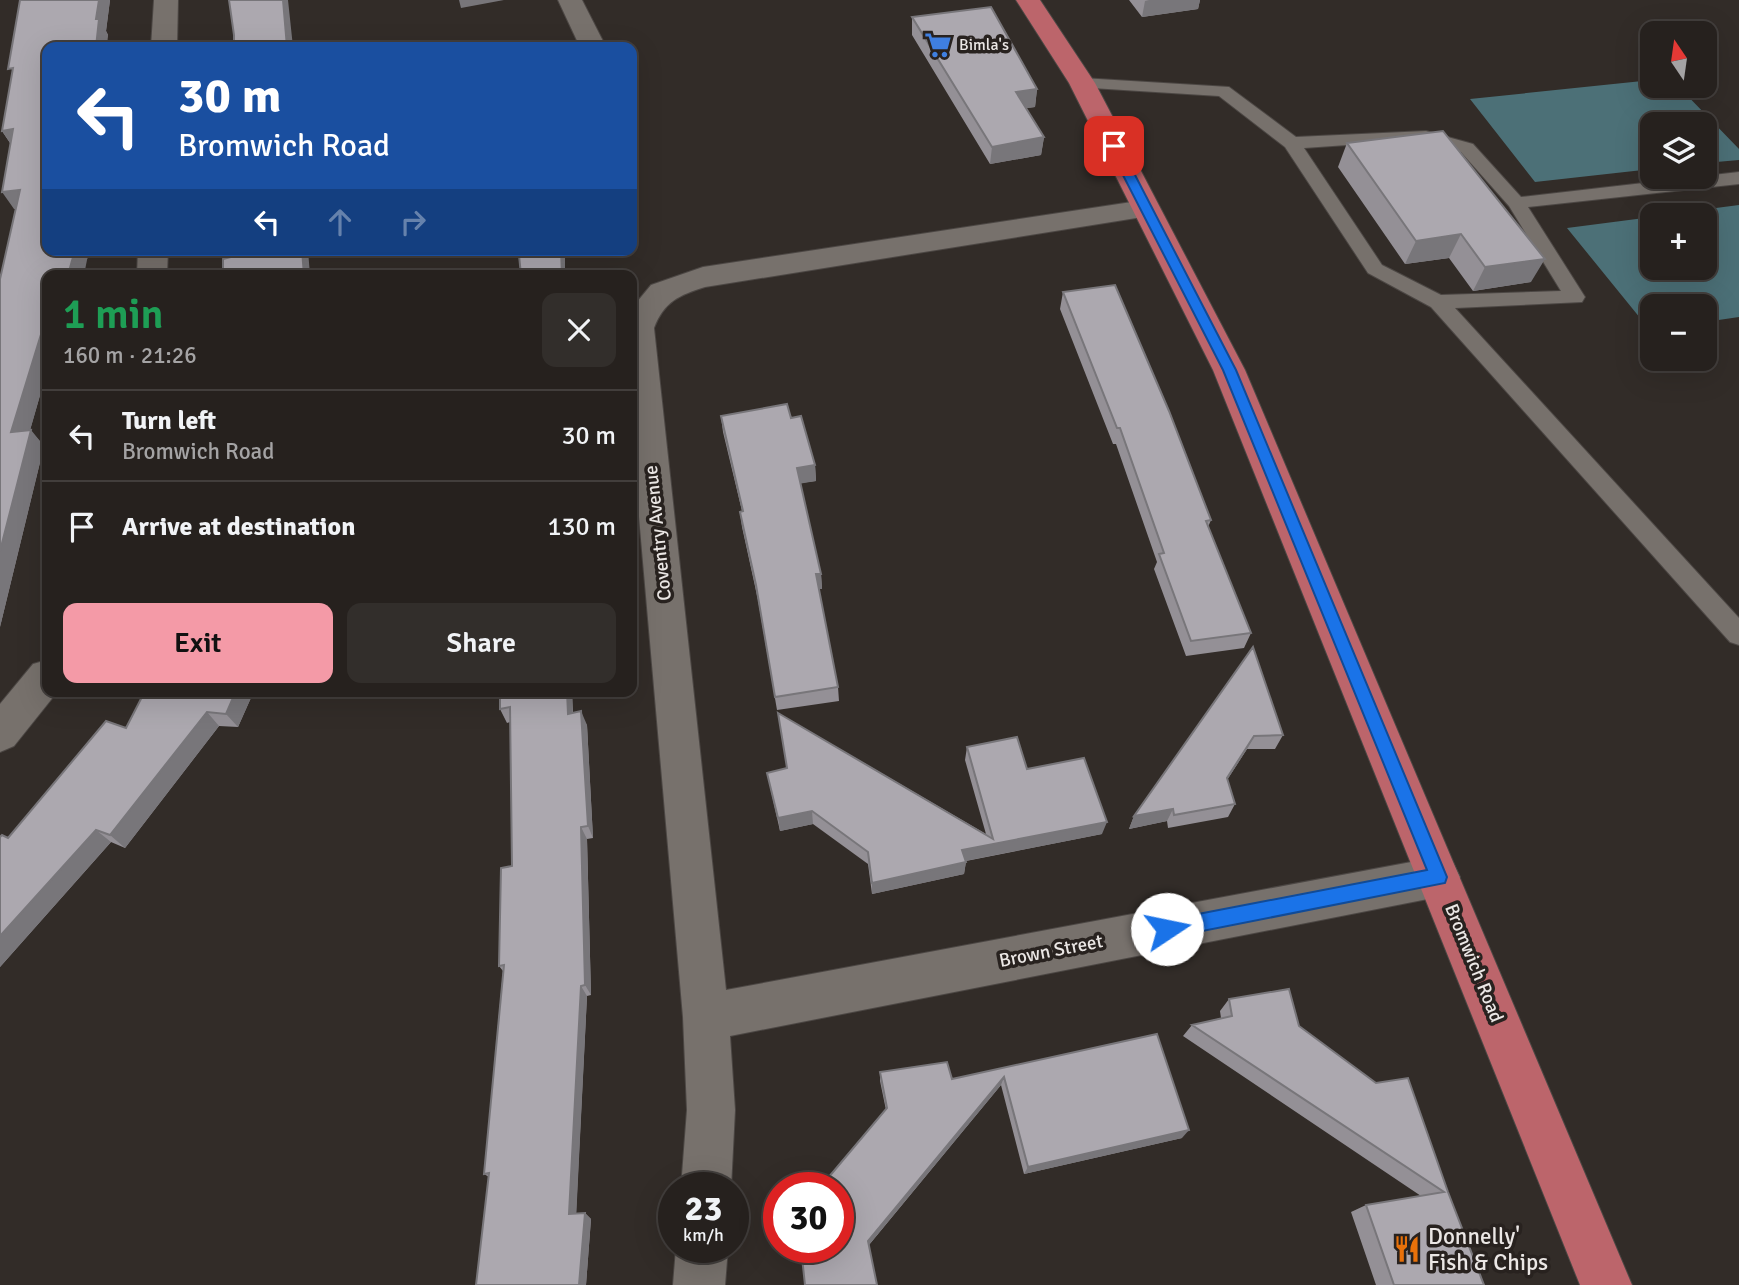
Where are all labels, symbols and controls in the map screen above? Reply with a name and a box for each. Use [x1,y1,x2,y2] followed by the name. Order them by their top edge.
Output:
[1640,21,1717,98] north arrow
[1640,21,1717,371] map controls
[923,30,953,60] supermarket icon: Bimla's
[959,35,1009,55] place label: Bimla's
[178,66,281,126] text: 30 m
[63,70,154,161] icon: left
[1640,112,1717,189] button: layers
[1084,116,1144,176] pin
[178,126,390,165] text: Bromwich Road
[1095,127,1133,165] icon: arrive
[248,203,286,241] icon: left
[321,203,359,241] icon: ahead
[394,203,432,241] icon: right
[1640,203,1717,280] button: +
[63,289,164,340] text: 1 min
[542,293,616,367] button: close
[1640,294,1717,371] button: −
[63,341,197,370] text: 160 m · 21:26
[122,405,216,437] text: Turn left
[63,417,101,455] icon: left
[561,420,616,452] text: 30 m
[122,437,274,466] text: Bromwich Road
[639,464,677,602] street label: Coventry Avenue
[63,508,101,546] icon: arrive
[122,511,355,543] text: Arrive at destination
[547,511,616,543] text: 130 m
[63,603,333,683] button: Exit
[347,603,616,683] button: Share
[1130,892,1204,966] position arrow
[1439,900,1509,1026] street label: Bromwich Road
[997,929,1105,973] street label: Brown Street
[763,1172,854,1263] speed limit sign: 30
[685,1187,722,1230] text: 23
[1428,1222,1548,1277] place label: Donnelly' Fish & Chips
[683,1224,724,1246] text: km/h
[1392,1234,1422,1264] restaurant icon: Donnelly' Fish & Chips

